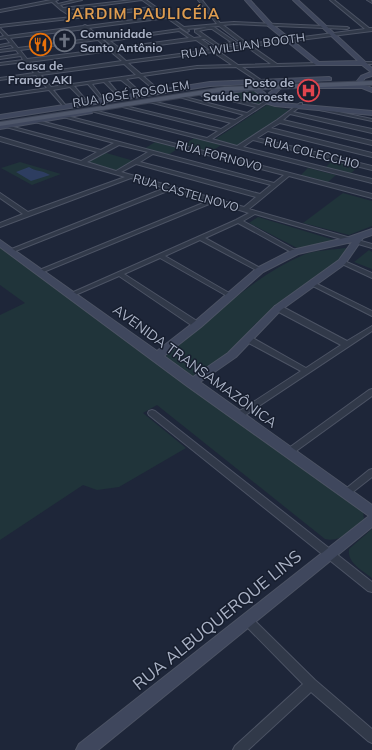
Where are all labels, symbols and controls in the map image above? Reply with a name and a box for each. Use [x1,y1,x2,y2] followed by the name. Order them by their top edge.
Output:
[66,4,220,23] district label: JARDIM PAULICÉIA
[80,26,163,55] place label: Comunidade Santo Antônio
[52,28,78,54] church icon: Comunidade Santo Antônio
[180,29,306,62] street label: RUA WILLIAN BOOTH
[27,32,53,58] restaurant icon: Casa de Frango AKI
[8,58,72,87] place label: Casa de Frango AKI
[203,75,294,104] place label: Posto de Saúde Noroeste
[71,77,190,110] street label: RUA JOSÉ ROSOLEM
[296,77,322,103] hospital icon: Posto de Saúde Noroeste
[263,133,361,172] street label: RUA COLECCHIO
[174,137,264,174] street label: RUA FORNOVO
[132,170,241,215] street label: RUA CASTELNOVO
[109,300,281,432] street label: AVENIDA TRANSAMAZÔNICA
[128,545,305,694] street label: RUA ALBUQUERQUE LINS

